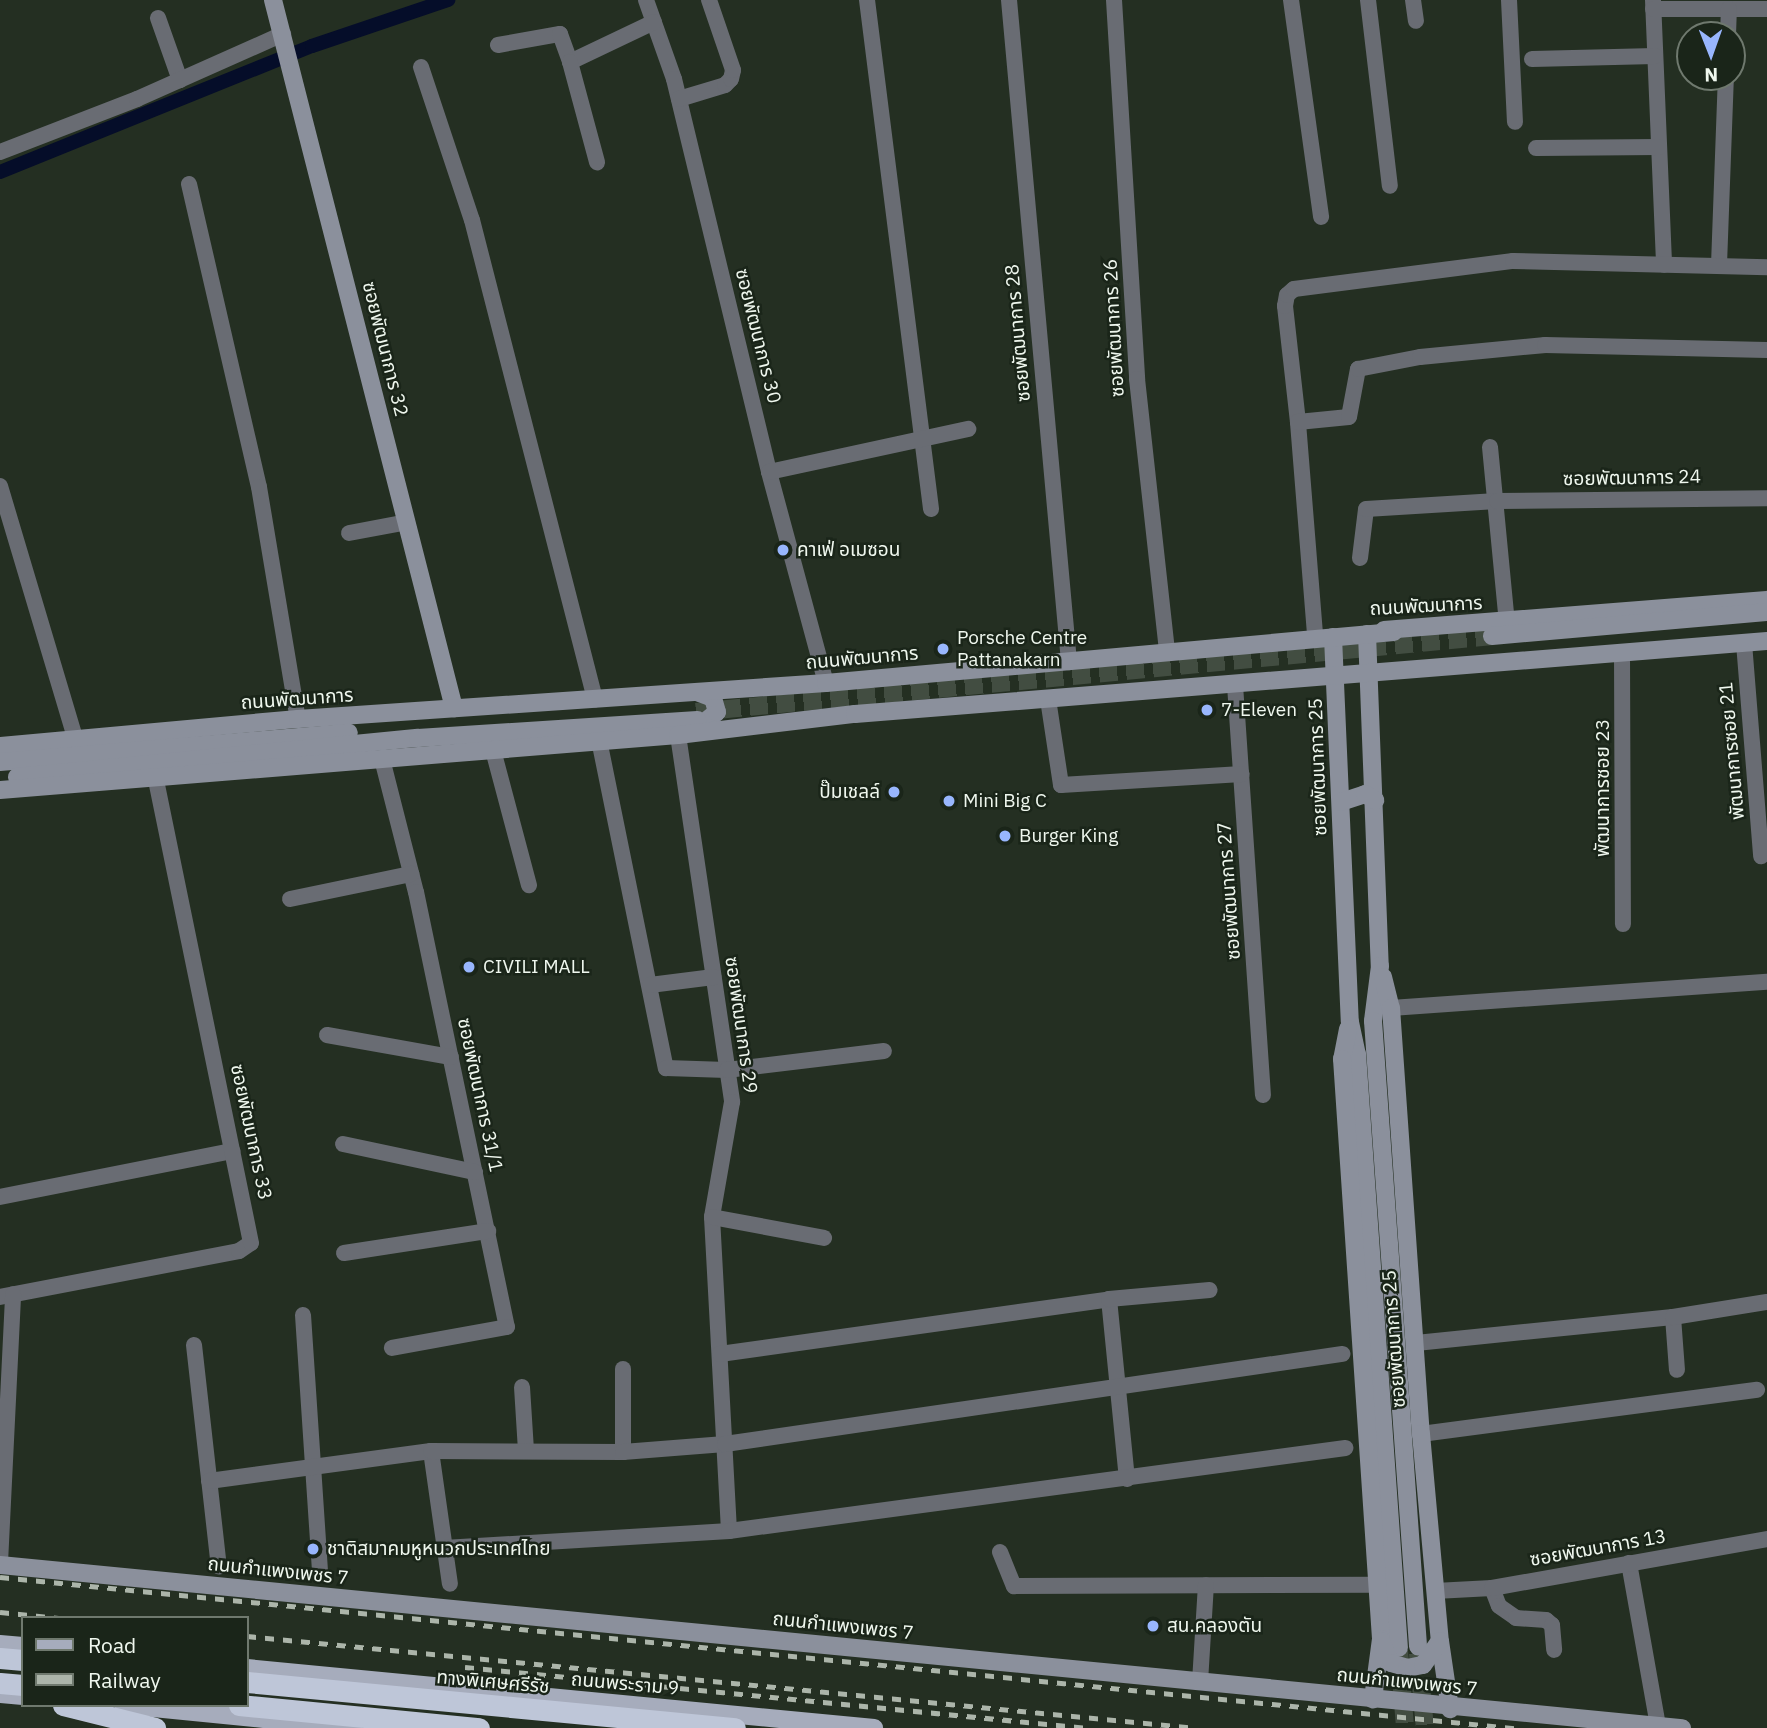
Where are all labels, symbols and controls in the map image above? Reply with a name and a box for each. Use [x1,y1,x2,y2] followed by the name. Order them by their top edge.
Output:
[1676,21,1746,91] north arrow
[1704,63,1718,87] text: N
[1099,258,1129,398] street label: ซอยพัฒนาการ 26
[1001,263,1035,403] street label: ซอยพัฒนาการ 28
[730,266,786,406] street label: ซอยพัฒนาการ 30
[357,279,413,419] street label: ซอยพัฒนาการ 32
[1563,465,1701,491] street label: ซอยพัฒนาการ 24
[797,539,900,561] place label: คาเฟ่ อเมซอน
[775,542,791,558] marker: คาเฟ่ อเมซอน
[1369,592,1483,620] street label: ถนนพัฒนาการ
[957,627,1087,671] place label: Porsche Centre Pattanakarn
[935,641,951,657] marker: Porsche Centre Pattanakarn
[805,642,919,674] street label: ถนนพัฒนาการ
[1715,681,1749,821] street label: พัฒนาการซอย 21
[240,684,354,714] street label: ถนนพัฒนาการ
[1304,698,1332,836] street label: ซอยพัฒนาการ 25
[1221,699,1297,721] place label: 7-Eleven
[1199,702,1215,718] marker: 7-Eleven
[1592,719,1614,857] street label: พัฒนาการซอย 23
[819,781,880,803] place label: ปั๊มเชลล์
[886,784,902,800] marker: ปั๊มเชลล์
[963,790,1047,812] place label: Mini Big C
[941,793,957,809] marker: Mini Big C
[1213,821,1245,961] street label: ซอยพัฒนาการ 27
[1019,825,1118,847] place label: Burger King
[997,828,1013,844] marker: Burger King
[720,955,762,1095] street label: ซอยพัฒนาการ 29
[483,956,590,978] place label: CIVILI MALL
[461,959,477,975] marker: CIVILI MALL
[453,1016,507,1174] street label: ซอยพัฒนาการ 31/1
[225,1062,277,1202] street label: ซอยพัฒนาการ 33
[1378,1269,1410,1409] street label: ซอยพัฒนาการ 25
[1528,1525,1668,1571] street label: ซอยพัฒนาการ 13
[327,1538,550,1560] place label: ชาติสมาคมหูหนวกประเทศไทย
[305,1541,321,1557] marker: ชาติสมาคมหูหนวกประเทศไทย
[206,1552,350,1590] street label: ถนนกำแพงเพชร 7
[771,1607,915,1645] street label: ถนนกำแพงเพชร 7
[1167,1615,1262,1637] place label: สน.คลองตัน
[21,1616,248,1707] legend
[1145,1618,1161,1634] marker: สน.คลองตัน
[88,1631,136,1659] text: Road
[1335,1663,1479,1701] street label: ถนนกำแพงเพชร 7
[88,1666,161,1694] text: Railway
[436,1666,550,1698] street label: ทางพิเศษศรีรัช
[570,1668,680,1700] street label: ถนนพระราม 9

